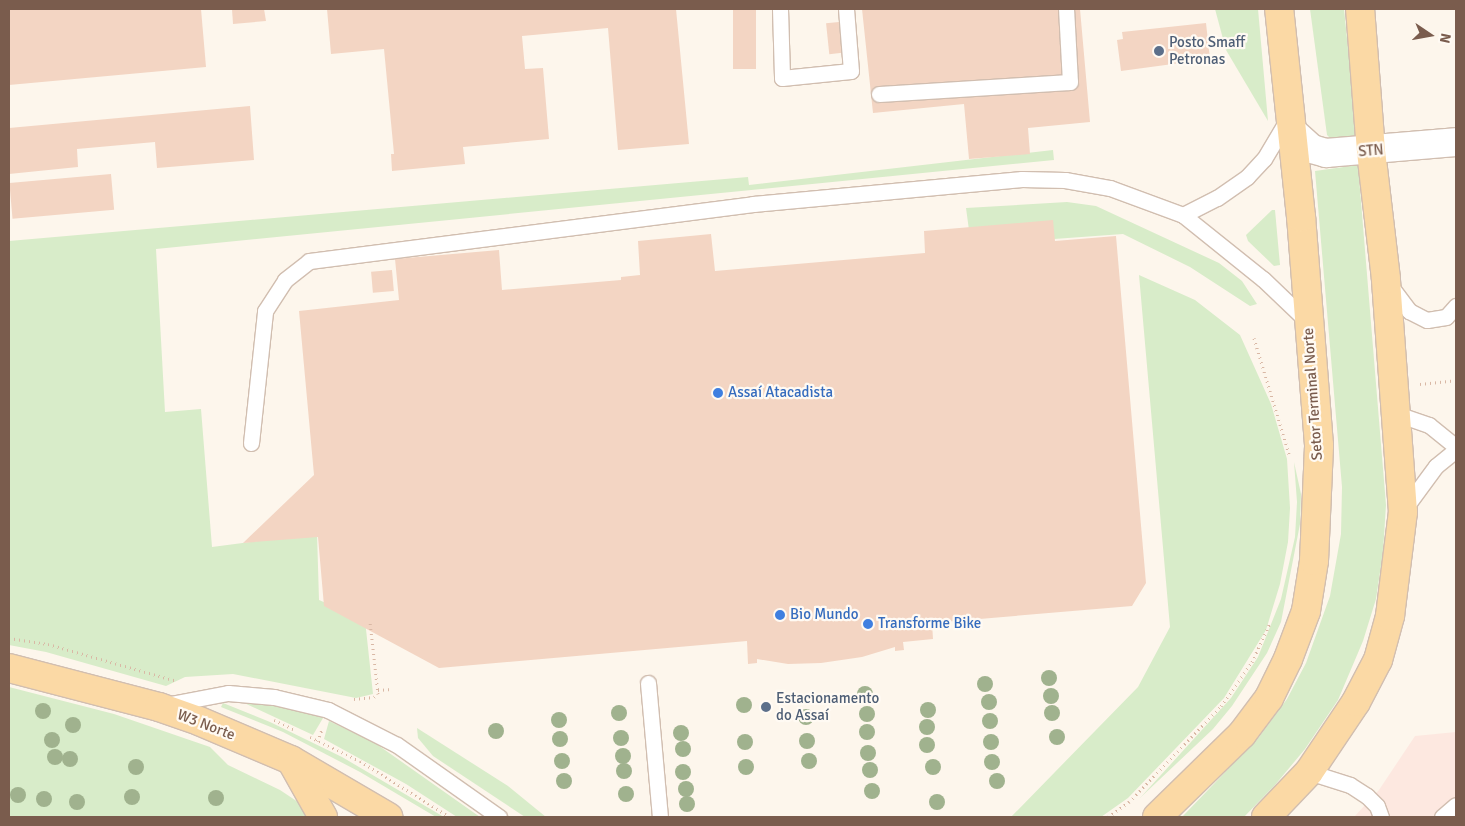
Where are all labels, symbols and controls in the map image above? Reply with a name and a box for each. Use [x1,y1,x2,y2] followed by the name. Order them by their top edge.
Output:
[1405,10,1455,60] north arrow
[1436,32,1454,45] text: N
[1169,33,1245,68] place label: Posto Smaff Petronas
[1153,45,1165,57] marker: Posto Smaff Petronas
[1358,141,1384,161] street label: STN
[1299,327,1327,461] street label: Setor Terminal Norte
[728,384,833,402] place label: Assaí Atacadista
[712,387,724,399] marker: Assaí Atacadista
[790,606,858,624] place label: Bio Mundo
[774,609,786,621] marker: Bio Mundo
[878,615,981,633] place label: Transforme Bike
[862,618,874,630] marker: Transforme Bike
[776,689,879,724] place label: Estacionamento do Assaí
[760,701,772,713] marker: Estacionamento do Assaí
[174,706,238,744] street label: W3 Norte

